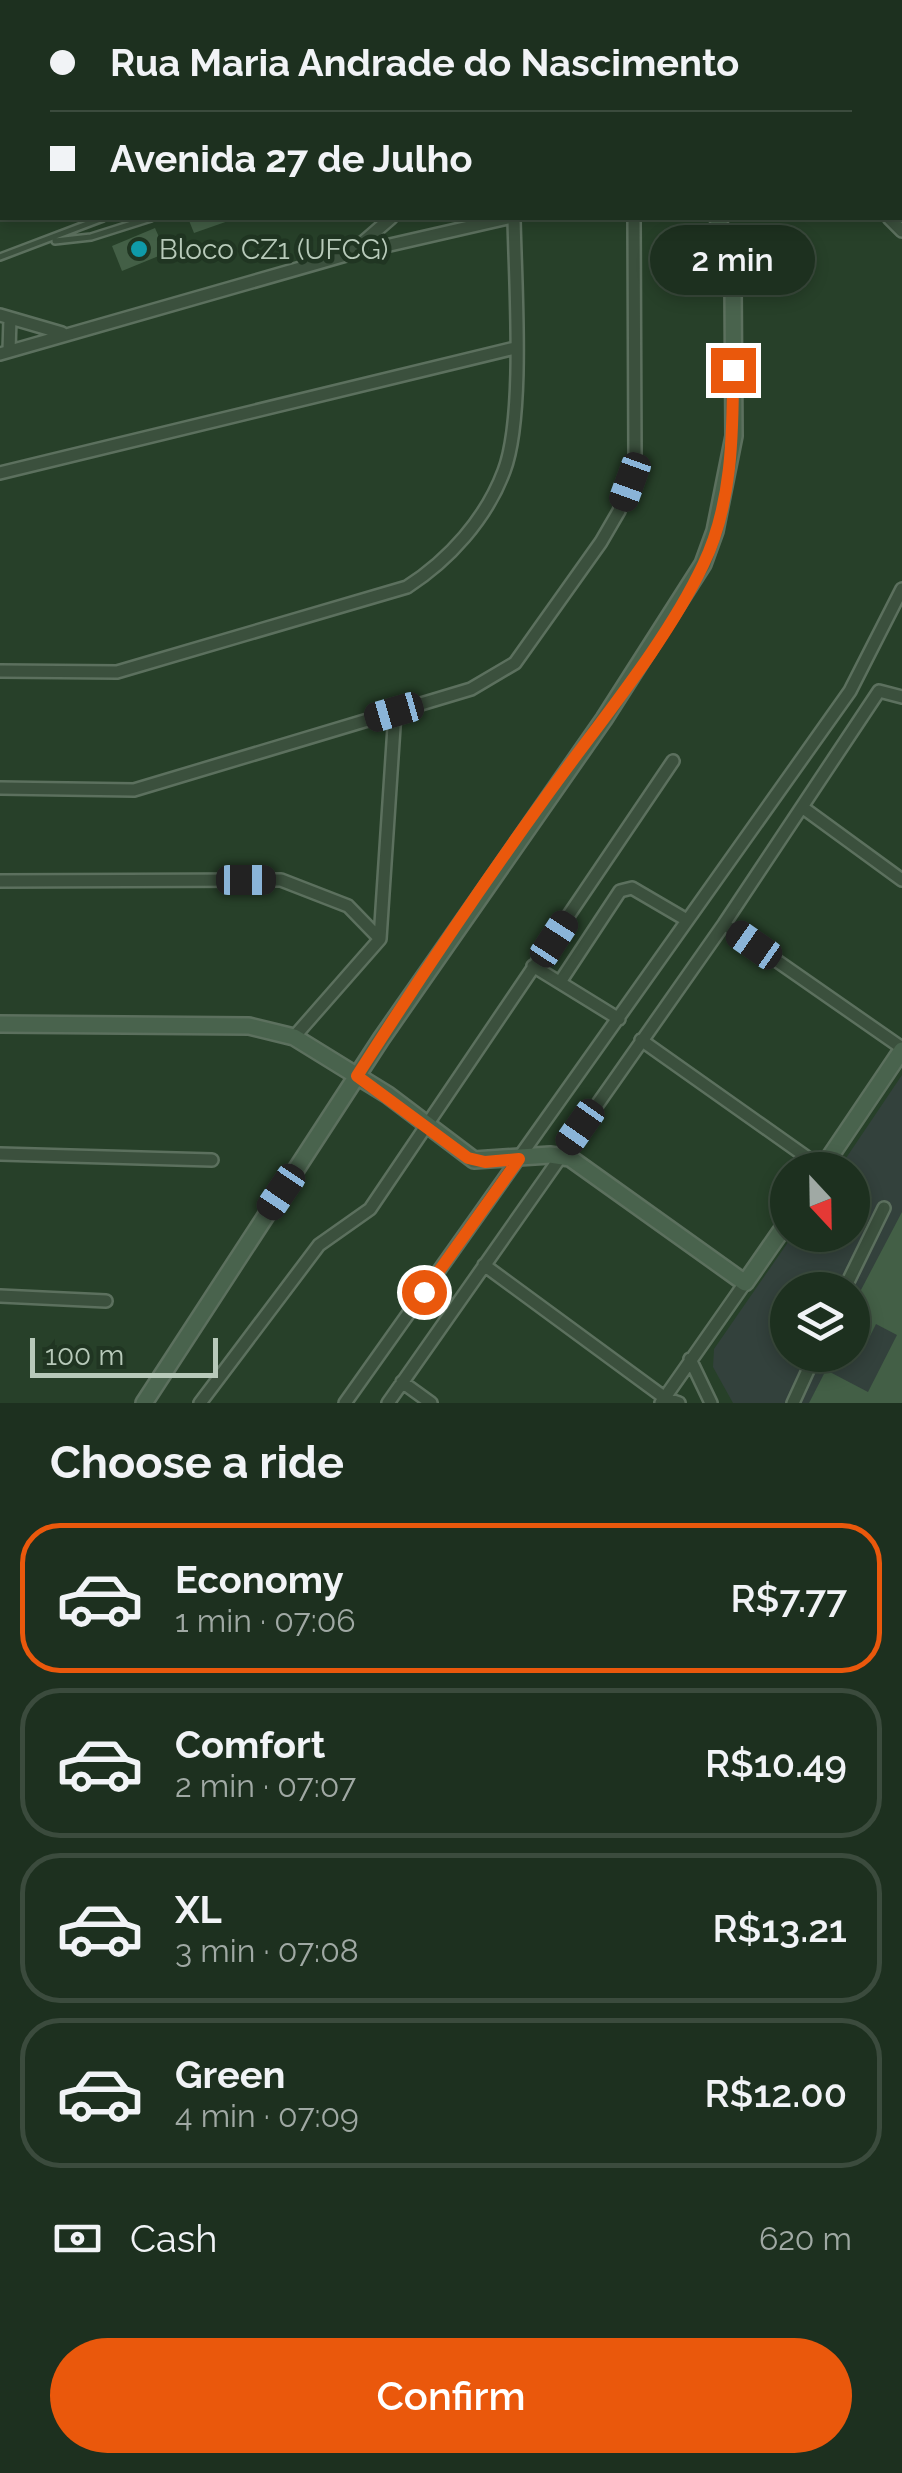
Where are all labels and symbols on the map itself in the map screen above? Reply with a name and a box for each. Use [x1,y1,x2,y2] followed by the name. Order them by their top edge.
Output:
[650,225,816,295] callout: 2 min
[159,233,388,266] place label: Bloco CZ1 (UFCG)
[128,238,150,260] marker: Bloco CZ1 (UFCG)
[711,348,756,393] route end
[606,449,654,515] car
[361,689,427,735] car
[216,865,276,895] car
[525,906,583,972] car
[721,916,787,974] car
[551,1094,609,1160] car
[770,1152,870,1252] north arrow
[252,1159,310,1225] car
[402,1270,447,1315] route start
[30,1333,218,1378] scale bar

